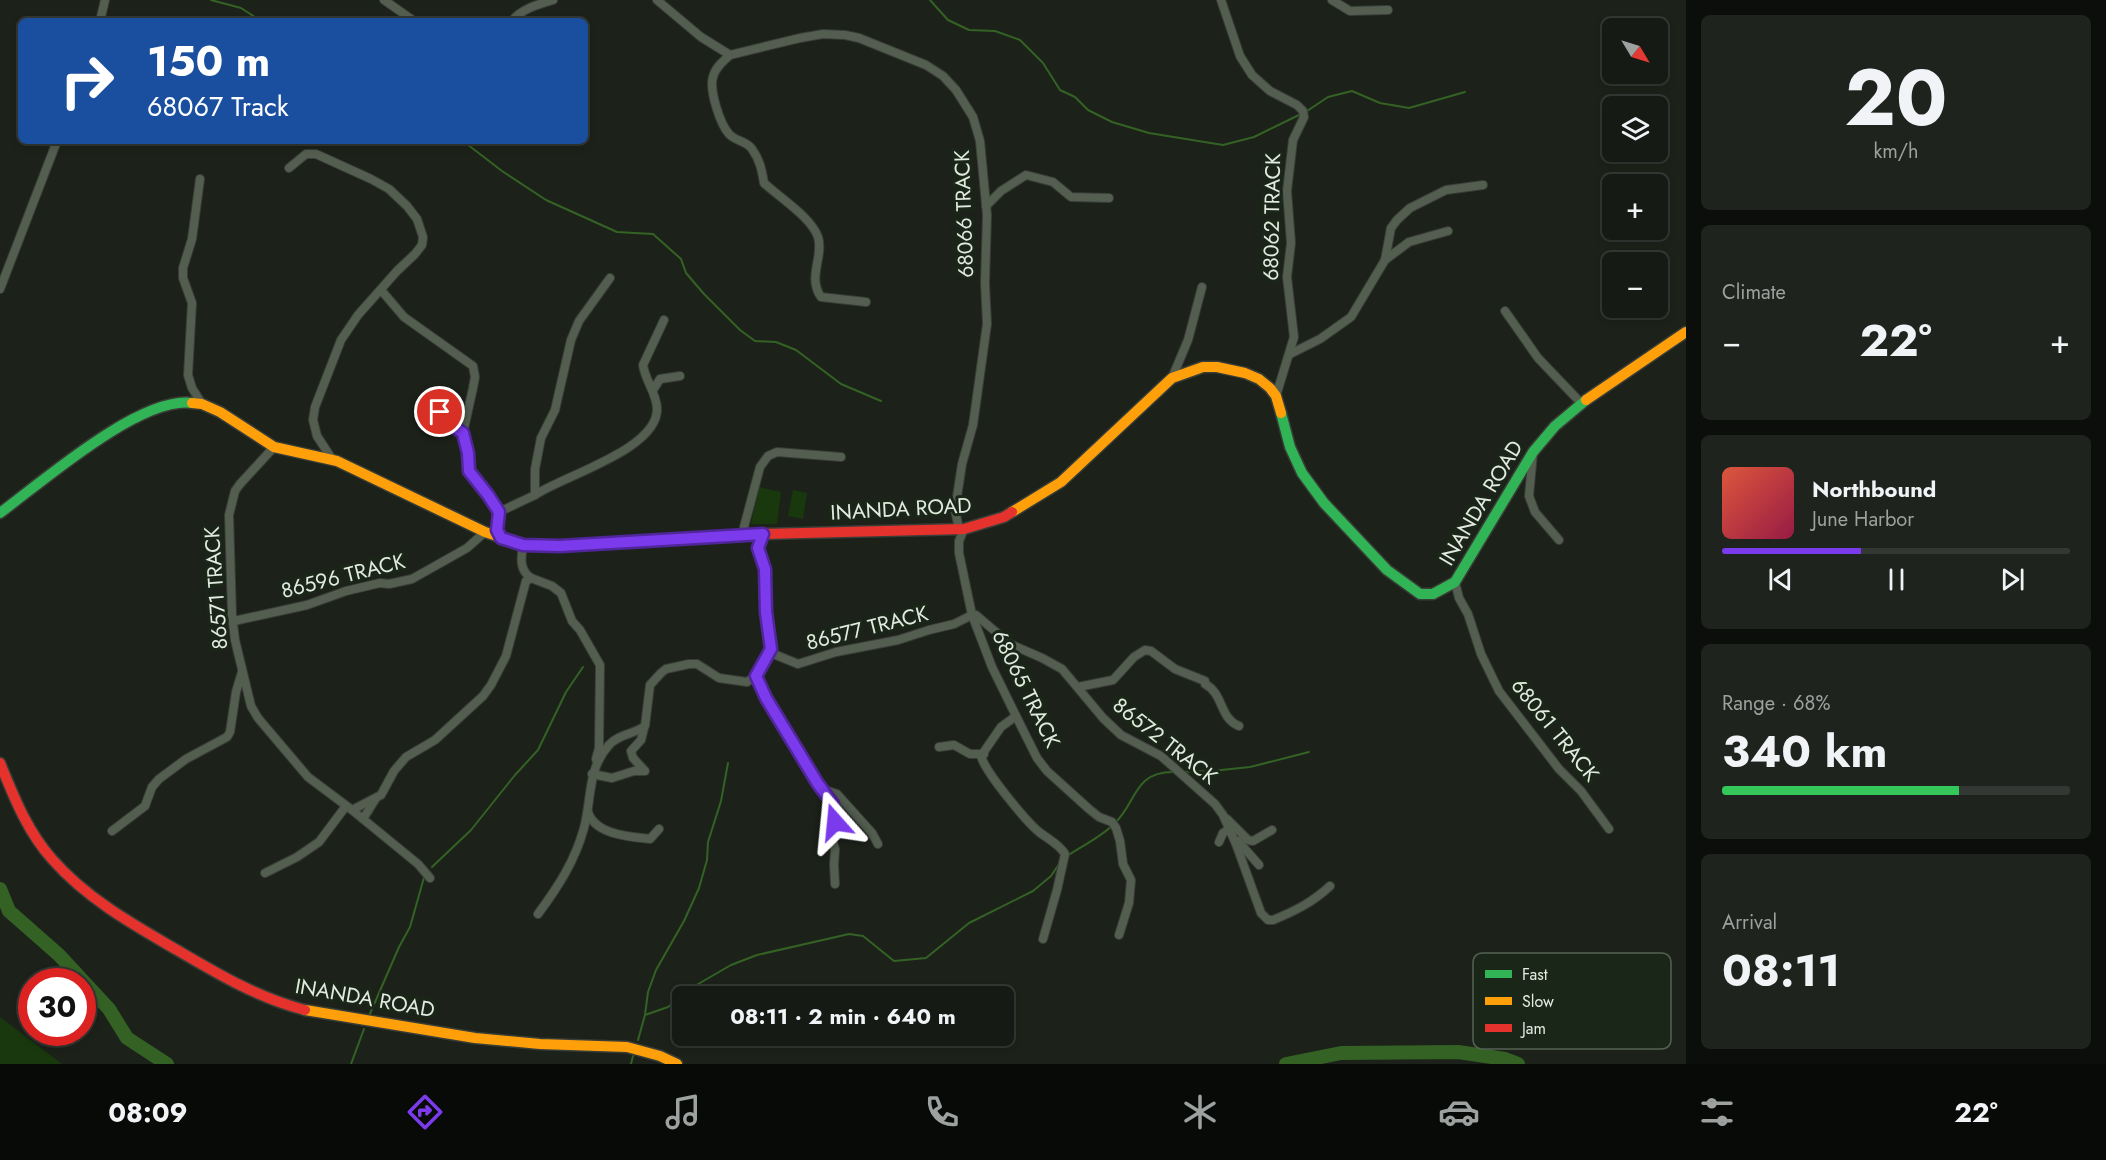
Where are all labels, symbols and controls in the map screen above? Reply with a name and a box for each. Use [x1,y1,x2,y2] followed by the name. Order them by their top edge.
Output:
[1602,18,1668,84] north arrow
[1602,18,1668,318] map controls
[147,31,270,92] text: 150 m
[48,42,126,120] icon: right
[1845,42,1947,154] text: 20
[147,87,289,126] text: 68067 Track
[1602,96,1668,162] button: layers
[1873,137,1919,166] text: km/h
[947,150,981,278] street label: 68066 TRACK
[1256,153,1288,281] street label: 68062 TRACK
[1602,174,1668,240] button: +
[1602,252,1668,318] button: −
[1722,278,1786,307] text: Climate
[1859,308,1932,373] text: 22°
[1722,318,1741,365] text: −
[2050,318,2070,365] text: +
[414,386,465,437] pin
[423,395,456,428] icon: arrive
[1432,435,1530,571] street label: INANDA ROAD
[1812,473,1936,505] text: Northbound
[830,490,972,528] street label: INANDA ROAD
[1812,505,1914,534] text: June Harbor
[197,525,235,650] street label: 86571 TRACK
[278,546,408,606] street label: 86596 TRACK
[1764,563,1797,596] icon: previous
[1880,563,1913,596] icon: pause
[1996,563,2029,596] icon: next
[803,598,931,658] street label: 86577 TRACK
[985,625,1067,753] street label: 68065 TRACK
[1504,672,1606,788] street label: 68061 TRACK
[1722,689,1830,718] text: Range · 68%
[1106,690,1224,792] street label: 86572 TRACK
[1722,719,1888,784] text: 340 km
[803,790,867,854] position arrow
[1722,908,1777,937] text: Arrival
[1722,938,1840,1003] text: 08:11
[1473,953,1671,1049] legend
[1522,963,1548,986] text: Fast
[18,968,96,1046] speed limit sign: 30
[293,971,437,1025] street label: INANDA ROAD
[1522,990,1554,1013] text: Slow
[730,1000,956,1032] text: 08:11 · 2 min · 640 m
[1520,1017,1546,1040] text: Jam
[404,1091,446,1133] icon: directions
[662,1091,704,1133] icon: music
[921,1091,963,1133] icon: phone
[1179,1091,1221,1133] icon: climate
[1438,1091,1480,1133] icon: car
[1696,1091,1738,1133] icon: filters
[108,1093,188,1132] text: 08:09
[1954,1093,1998,1132] text: 22°

